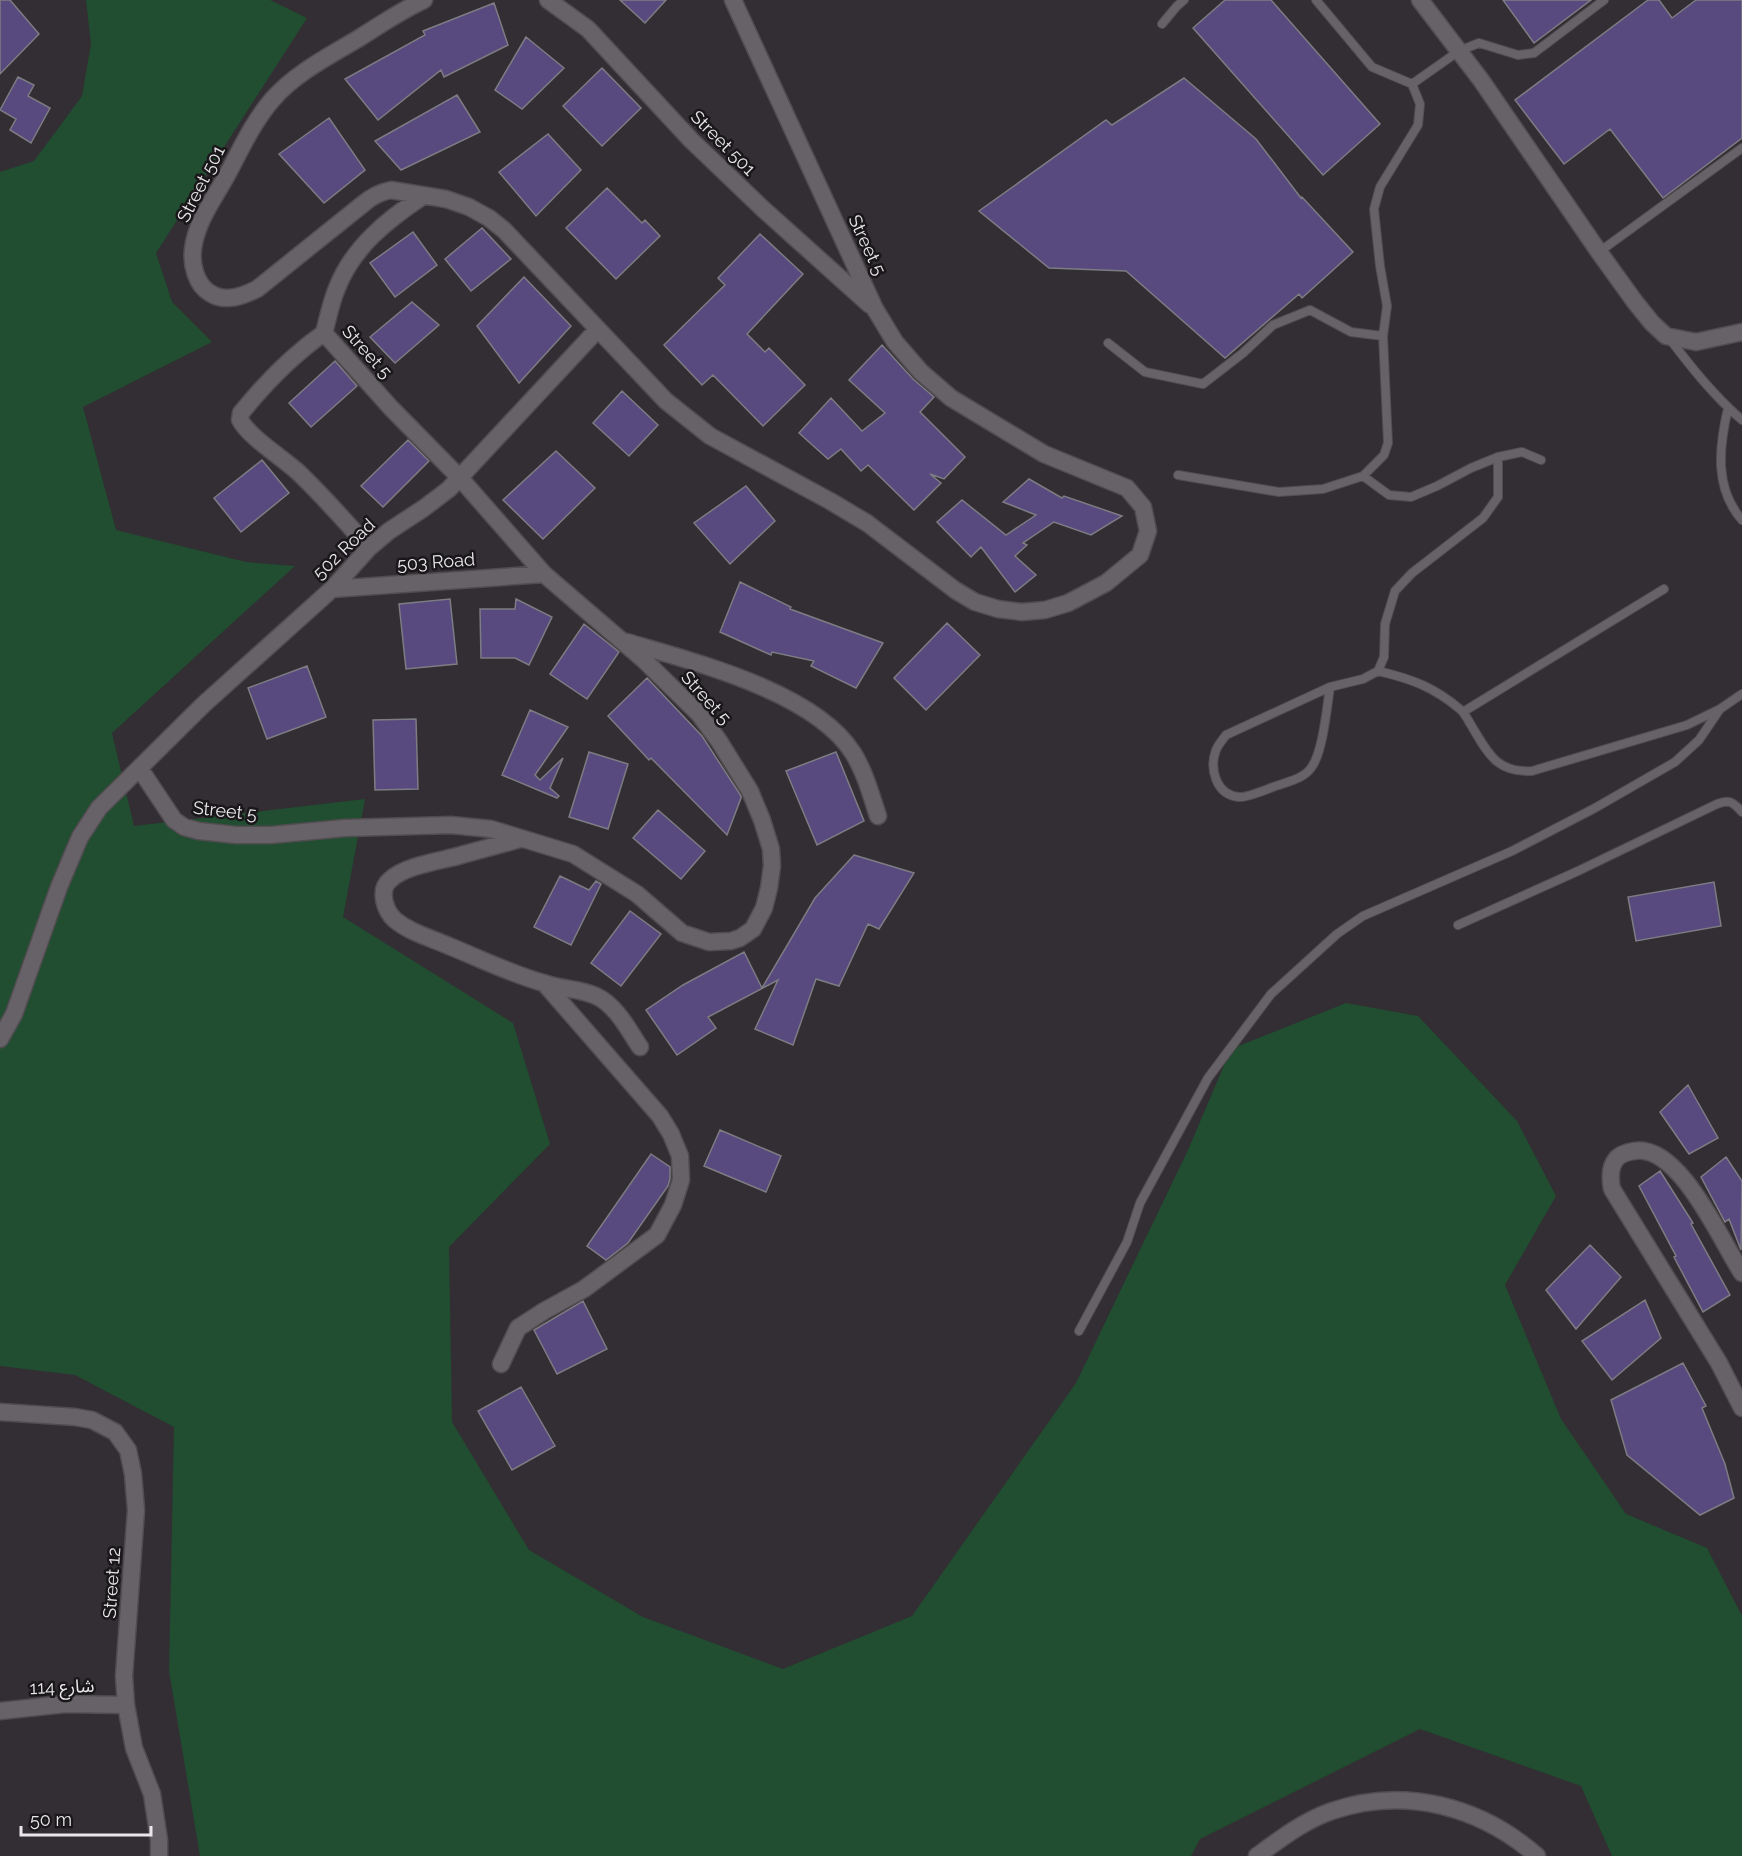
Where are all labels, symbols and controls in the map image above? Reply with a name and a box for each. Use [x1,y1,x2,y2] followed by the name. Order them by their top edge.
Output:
[687,106,760,180] street label: Street 501
[172,142,229,226] street label: Street 501
[844,211,891,279] street label: Street 5
[338,321,397,383] street label: Street 5
[308,514,379,583] street label: 502 Road
[396,548,476,575] street label: 503 Road
[677,667,736,729] street label: Street 5
[192,797,258,824] street label: Street 5
[99,1547,124,1619] street label: Street 12
[29,1675,95,1702] street label: شارع 114
[21,1799,152,1837] scale bar
[30,1809,72,1830] text: 50 m

